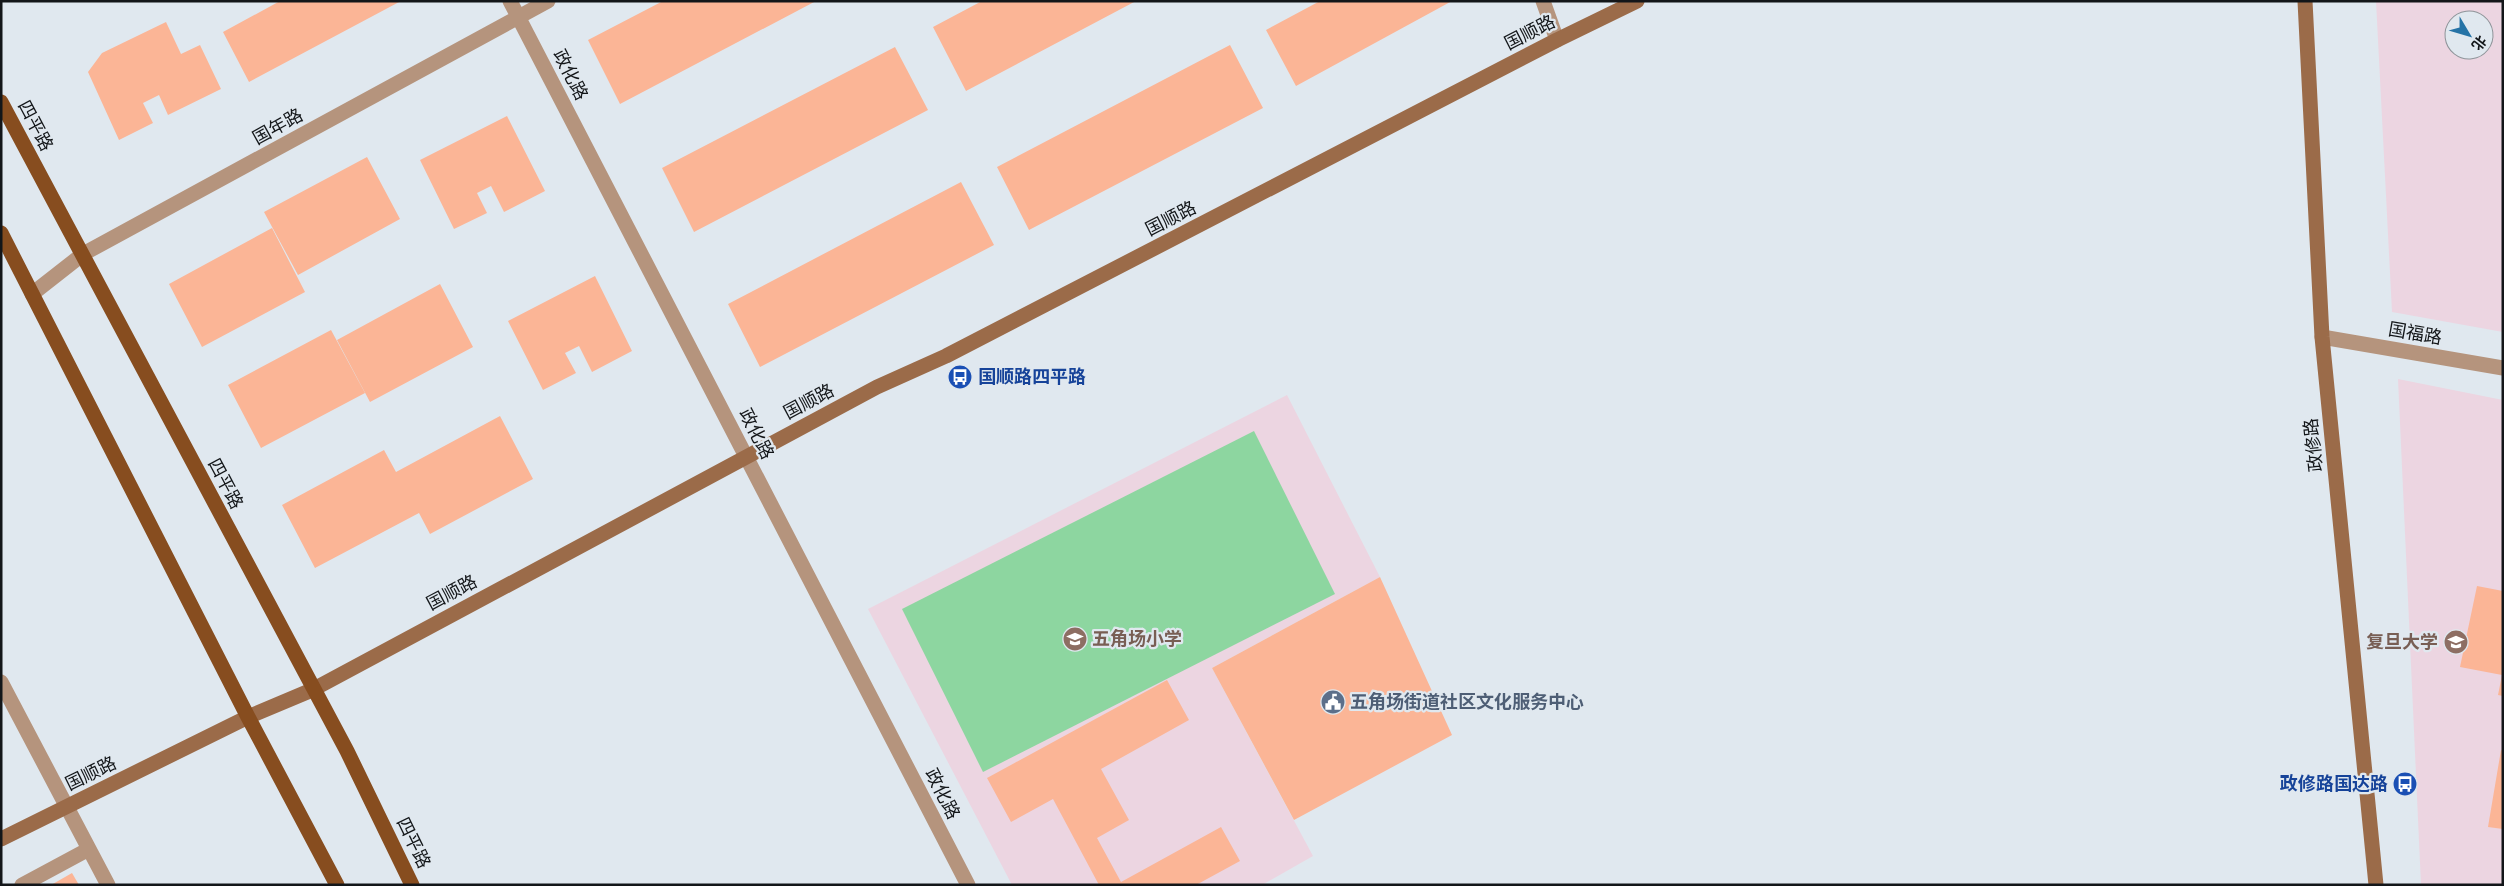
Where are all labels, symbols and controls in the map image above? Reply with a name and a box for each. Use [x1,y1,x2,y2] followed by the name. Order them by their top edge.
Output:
[1500,10,1560,56] street label: 国顺路
[2444,10,2494,60] north arrow
[2466,31,2491,54] text: 北
[547,45,593,105] street label: 政化路
[11,96,59,156] street label: 四平路
[248,103,308,151] street label: 国年路
[1141,196,1201,242] street label: 国顺路
[2386,317,2444,351] street label: 国福路
[947,364,973,390] bus stop icon: 国顺路四平路
[978,365,1086,390] place label: 国顺路四平路
[779,378,839,426] street label: 国顺路
[733,404,779,464] street label: 政化路
[2299,417,2329,473] street label: 政修路
[201,454,249,514] street label: 四平路
[422,569,482,617] street label: 国顺路
[1062,626,1088,652] school or university icon: 五角场小学
[1092,627,1182,652] place label: 五角场小学
[2443,629,2469,655] school or university icon: 复旦大学
[2366,630,2438,655] place label: 复旦大学
[1320,689,1346,715] public building icon: 五角场街道社区文化服务中心
[1350,690,1584,715] place label: 五角场街道社区文化服务中心
[61,751,121,797] street label: 国顺路
[919,764,965,824] street label: 政化路
[2392,771,2418,797] bus stop icon: 政修路国达路
[2280,772,2388,797] place label: 政修路国达路
[390,813,436,873] street label: 四平路

